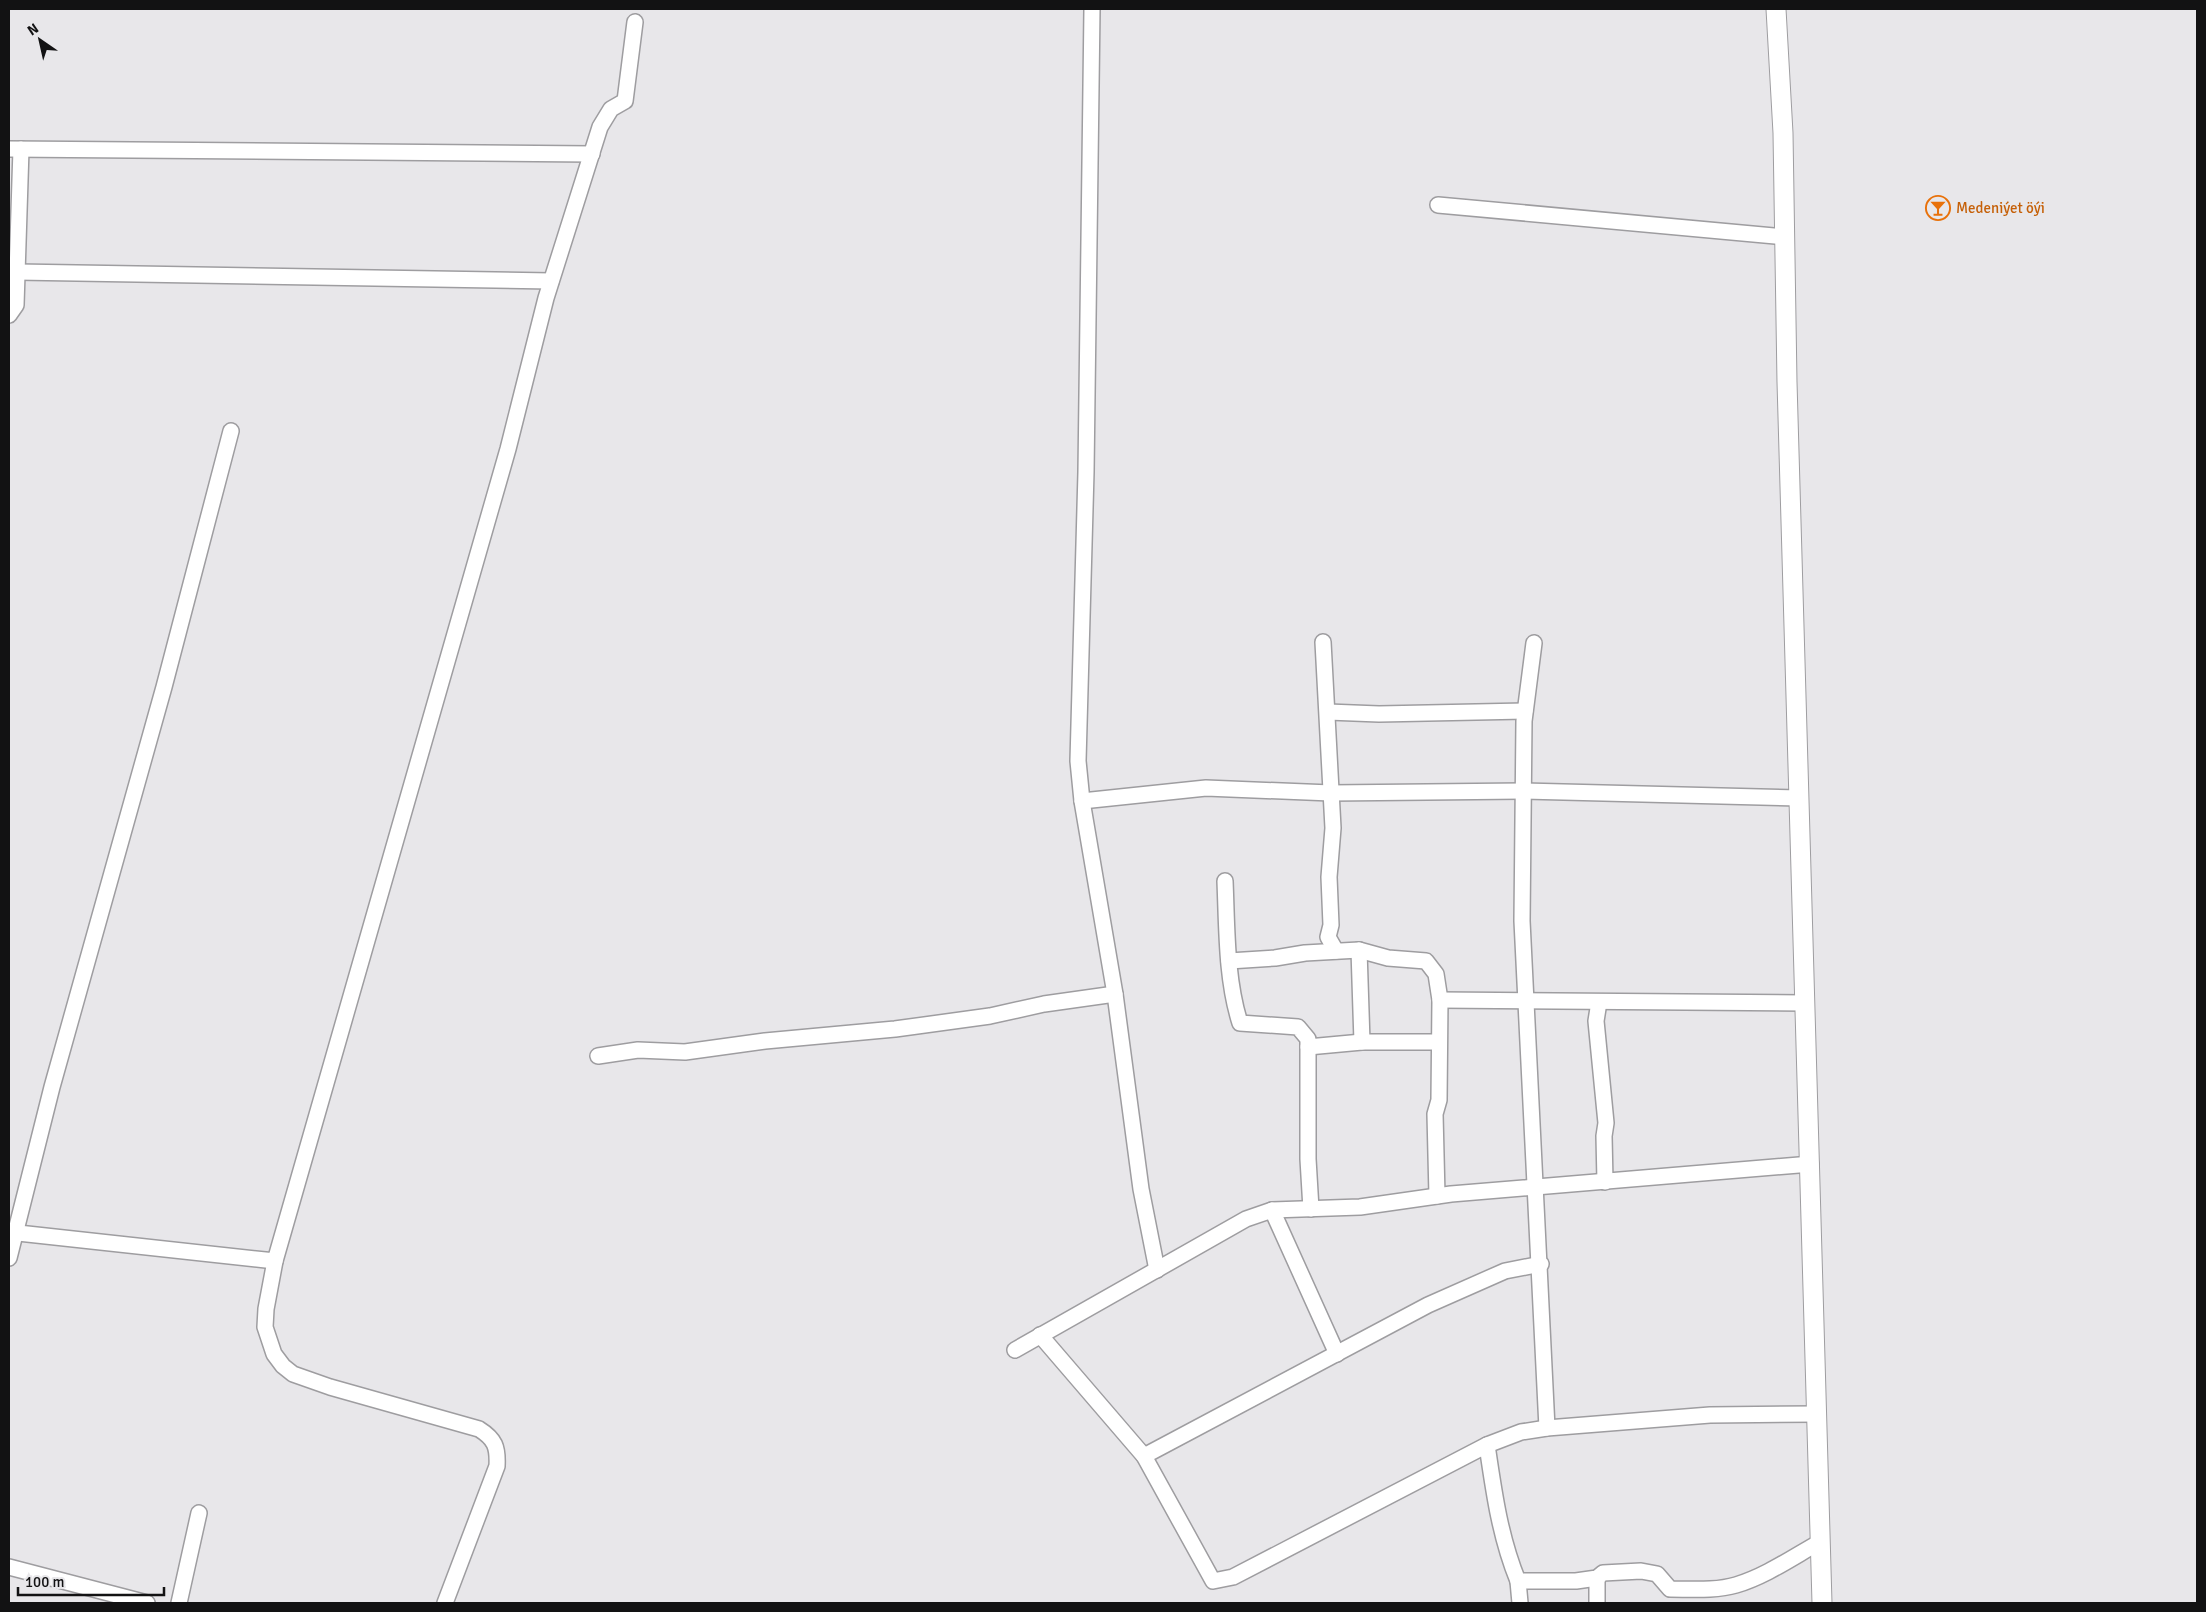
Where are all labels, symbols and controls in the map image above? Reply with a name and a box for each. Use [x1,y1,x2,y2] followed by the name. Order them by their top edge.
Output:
[15,15,65,65] north arrow
[24,20,42,39] text: N
[1925,195,1951,221] bar icon: Medeniýet öýi
[1956,199,2045,217] place label: Medeniýet öýi
[18,1564,164,1596] scale bar
[25,1573,65,1591] text: 100 m

